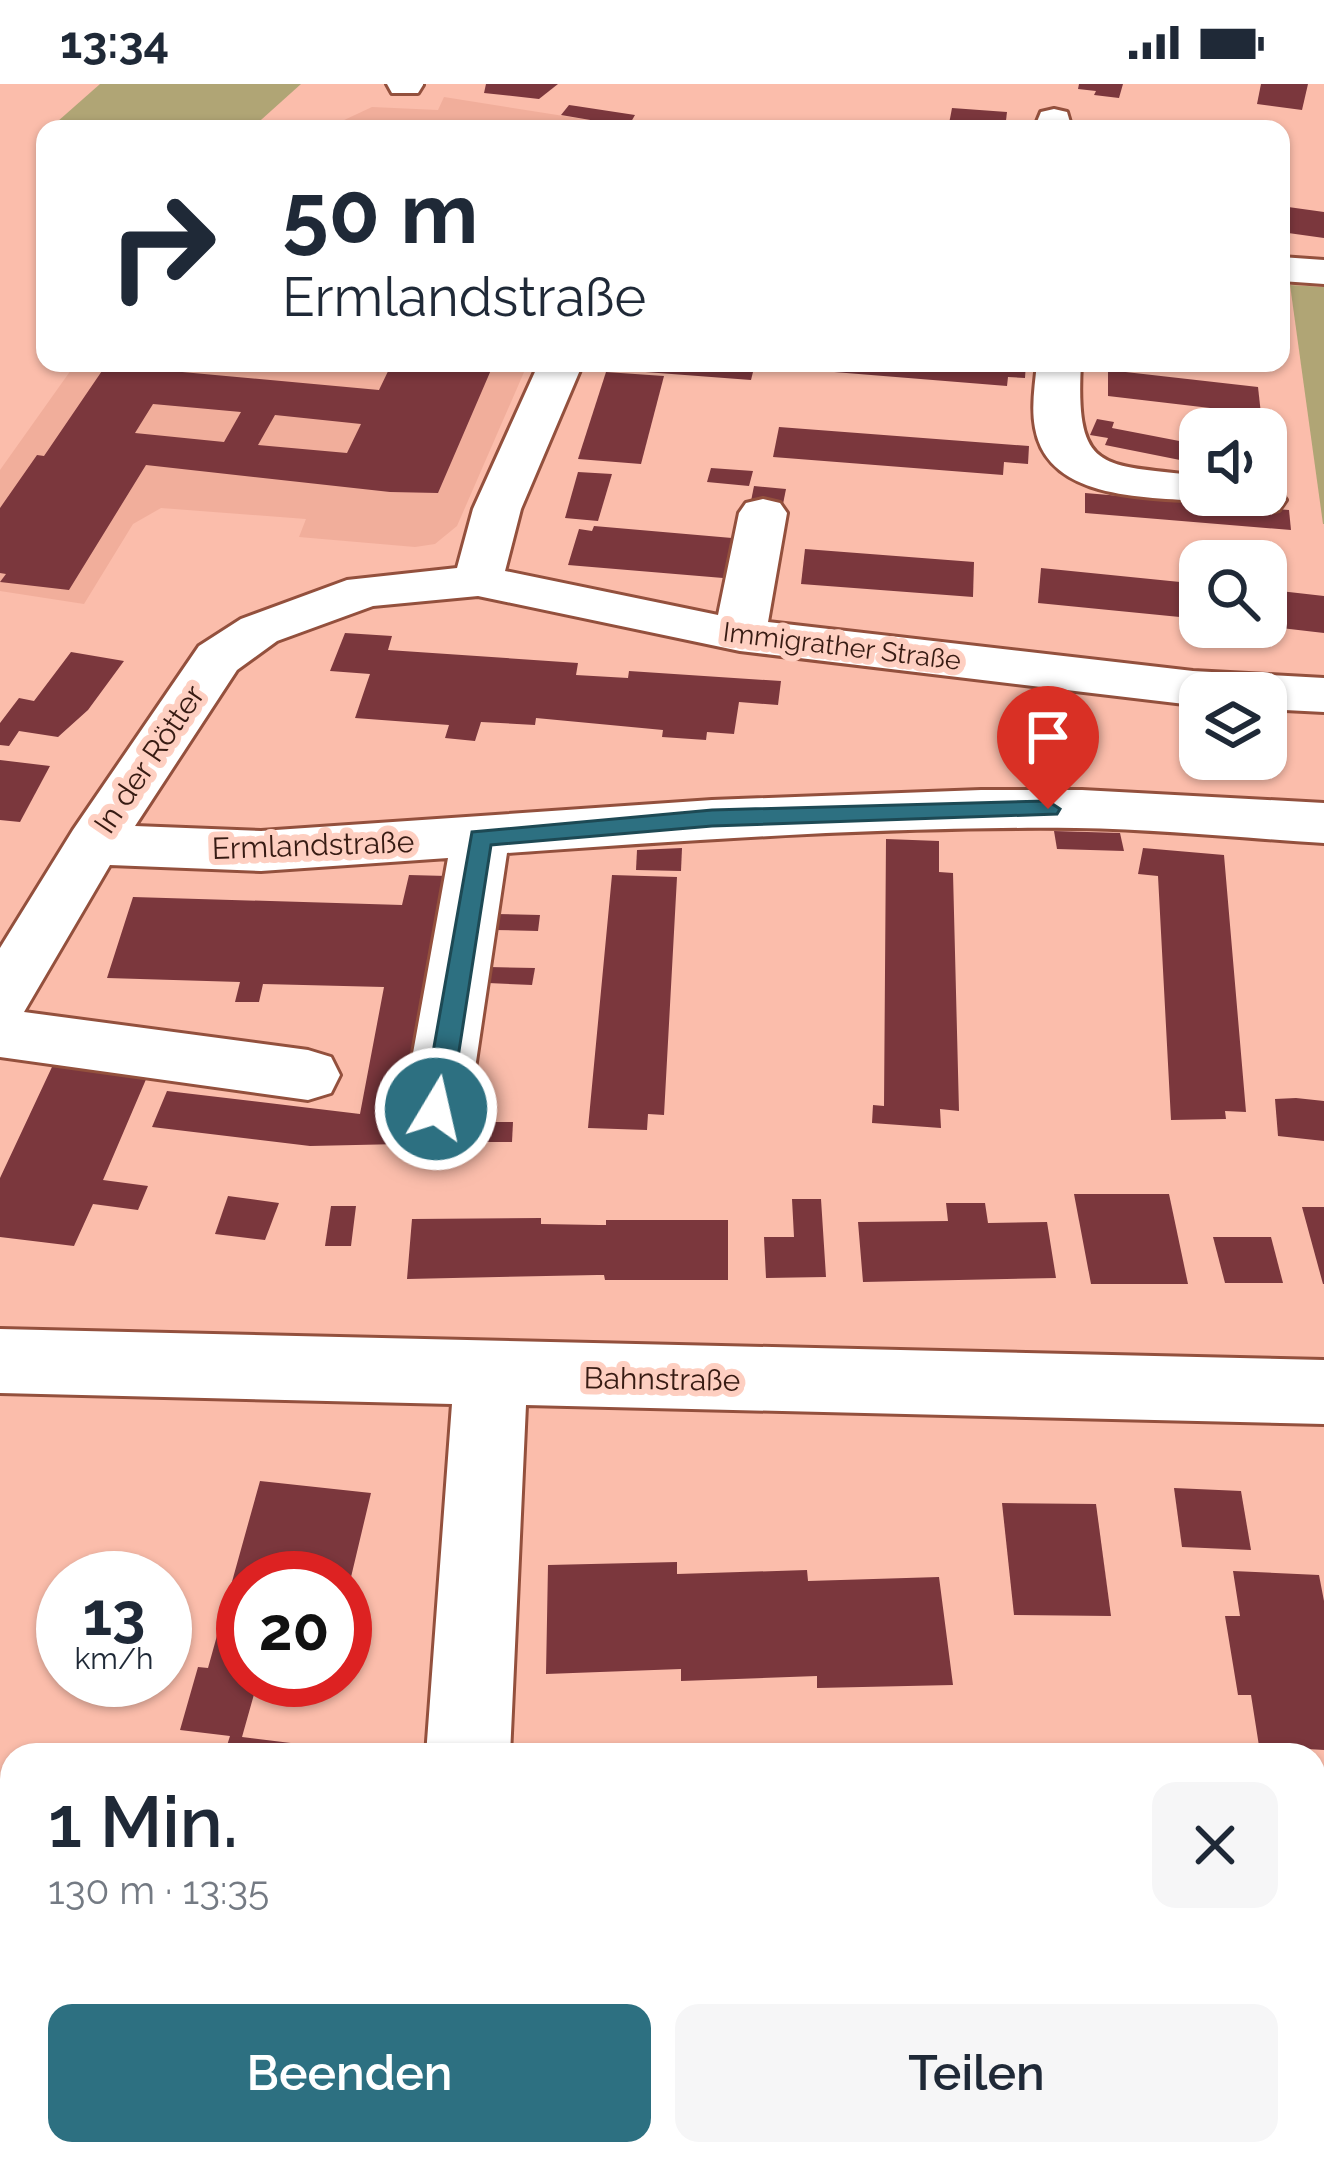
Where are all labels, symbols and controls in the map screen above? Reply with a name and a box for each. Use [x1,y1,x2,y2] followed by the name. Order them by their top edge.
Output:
[60,16,169,69] text: 13:34
[282,164,478,263] text: 50 m
[84,168,240,324] icon: right
[282,265,646,329] text: Ermlandstraße
[1179,408,1287,780] map controls
[1179,408,1287,516] button: sound
[1179,540,1287,648] button: search
[721,616,963,676] street label: Immigrather Straße
[1179,672,1287,780] button: layers
[87,678,212,840] street label: In der Rötter
[997,686,1099,809] pin
[1015,704,1081,770] icon: arrive
[211,824,415,866] street label: Ermlandstraße
[373,1046,499,1172] position arrow
[583,1360,741,1398] street label: Bahnstraße
[216,1551,372,1707] speed limit sign: 20
[82,1579,146,1649] text: 13
[74,1641,154,1676] text: km/h
[48,1779,238,1864] text: 1 Min.
[1152,1782,1278,1908] button: close
[48,1867,269,1913] text: 130 m · 13:35
[48,2004,651,2142] button: Beenden
[675,2004,1278,2142] button: Teilen

